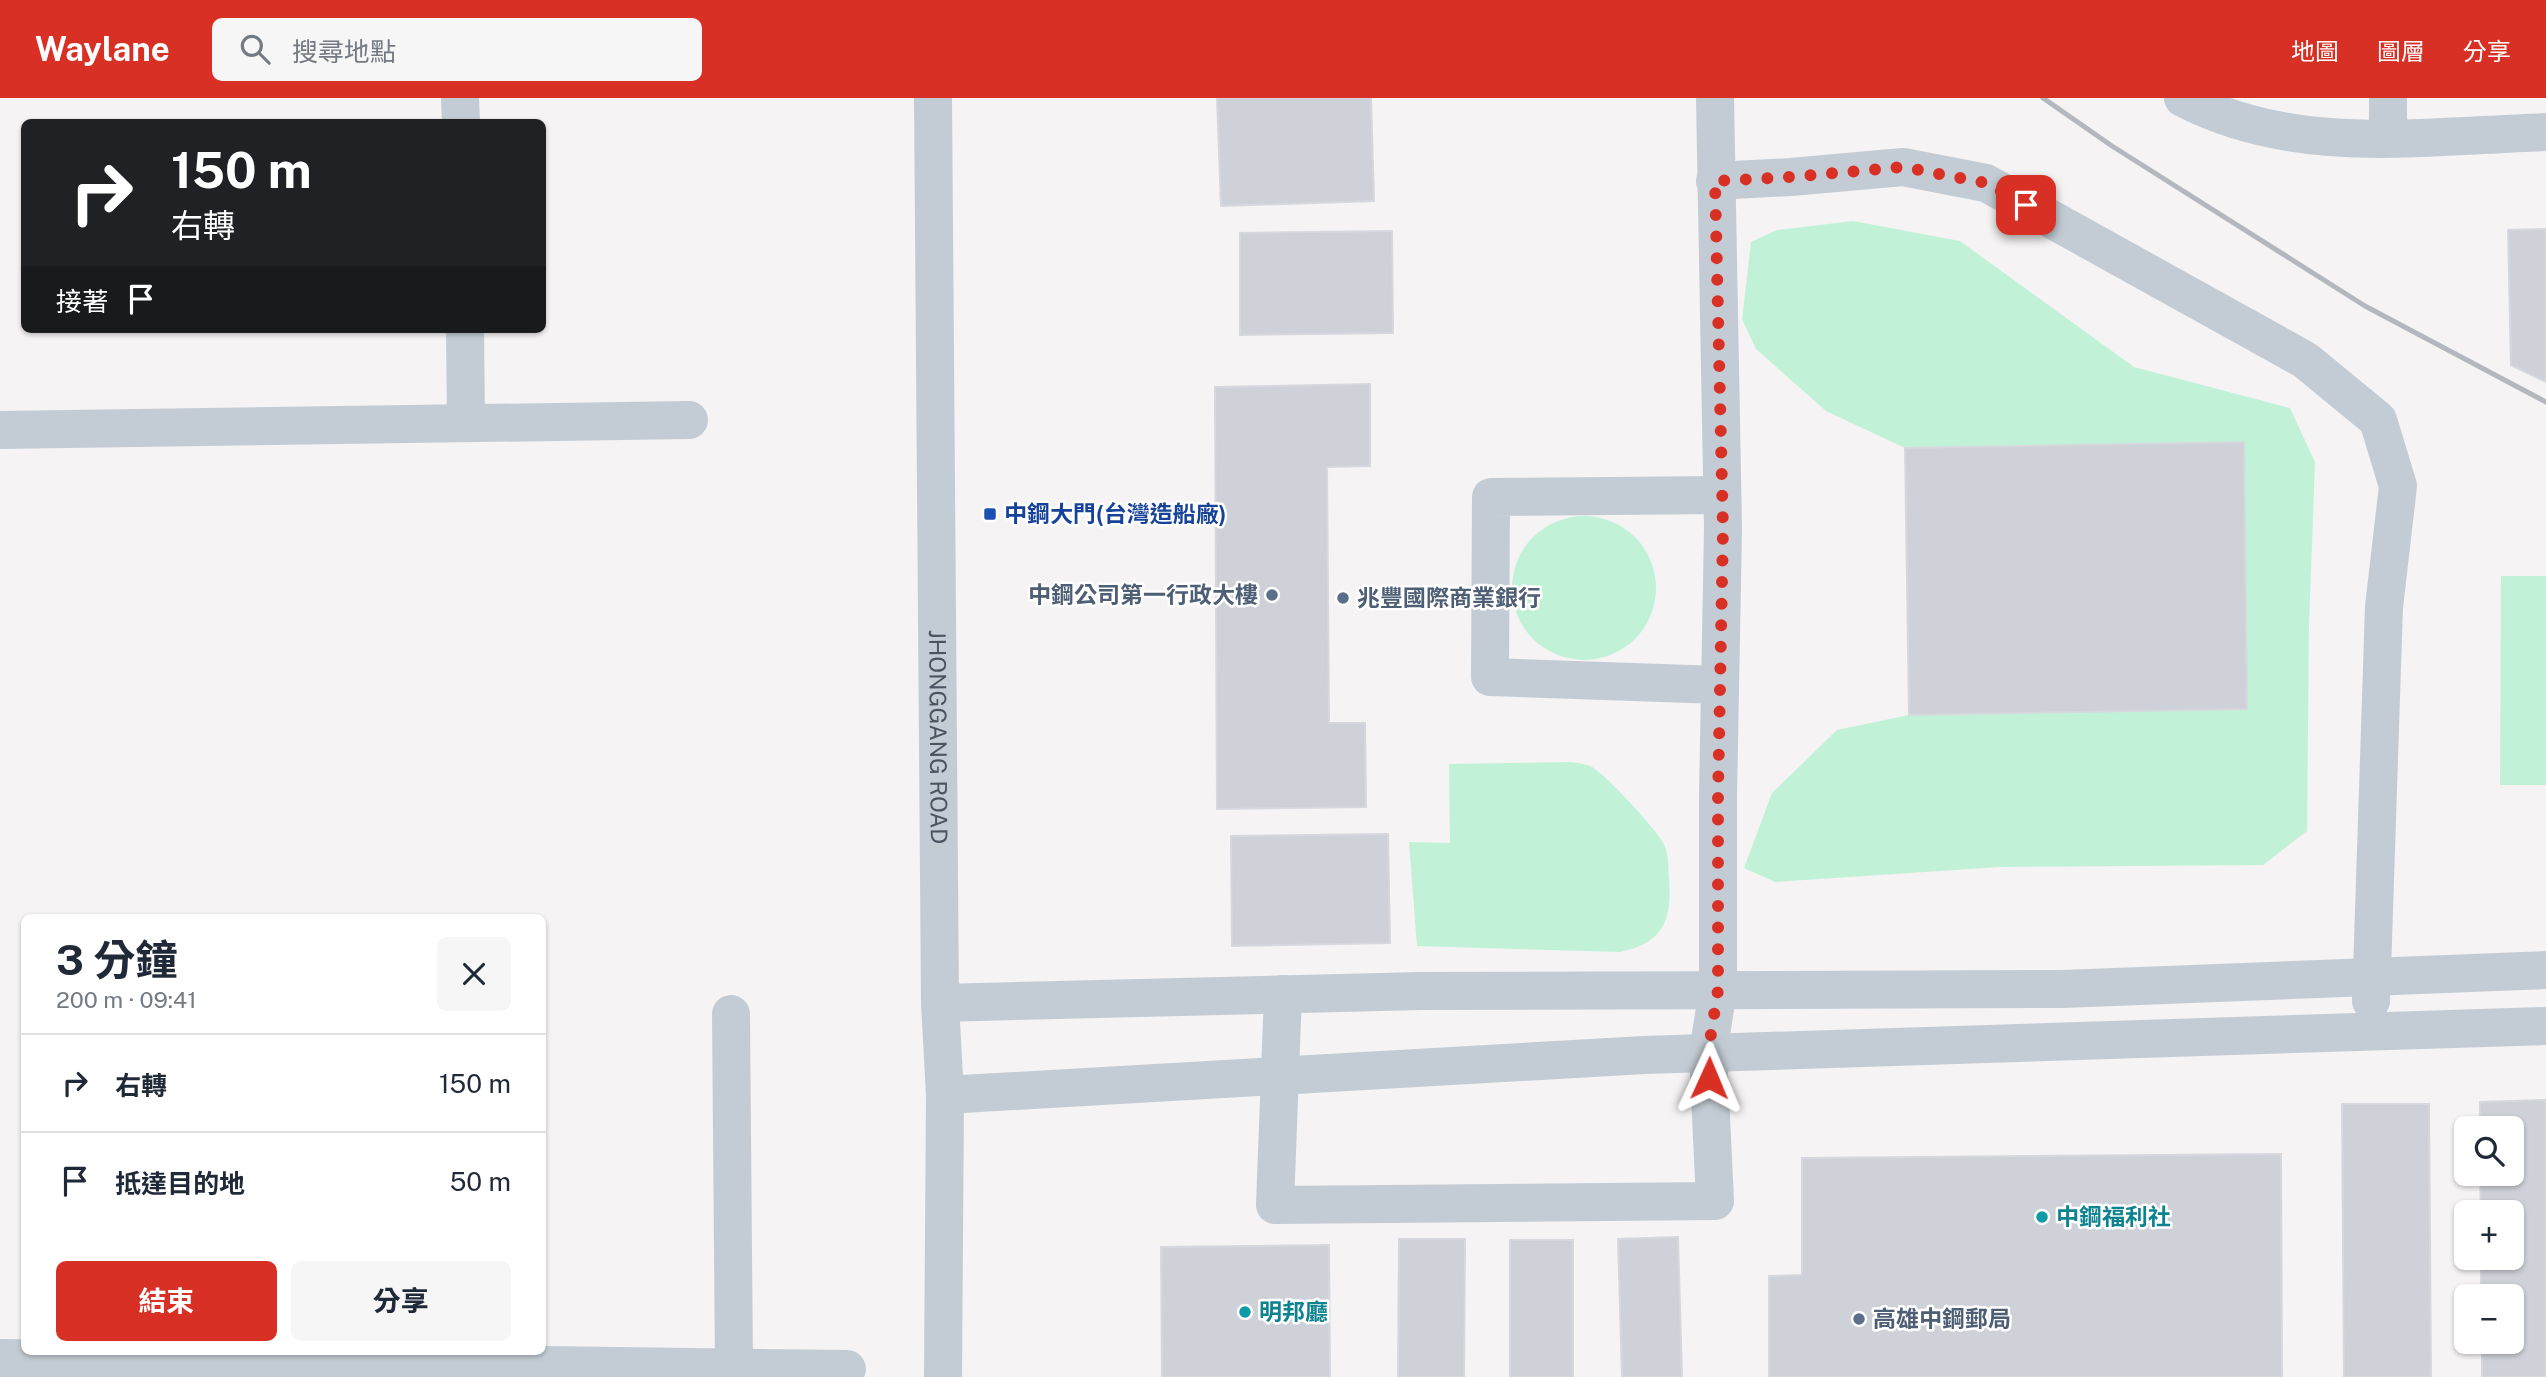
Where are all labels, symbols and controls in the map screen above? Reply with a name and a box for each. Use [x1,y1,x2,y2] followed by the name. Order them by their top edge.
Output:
[212,18,702,81] search box
[35,30,170,68] text: Waylane
[236,30,274,68] icon: search
[292,36,396,67] text: 搜尋地點
[2291,37,2339,65] text: 地圖
[2377,37,2425,65] text: 圖層
[2463,37,2511,65] text: 分享
[171,141,312,199] text: 150 m
[56,147,147,238] icon: right
[1996,175,2056,235] pin
[2007,186,2045,224] icon: arrive
[171,207,235,244] text: 右轉
[122,280,160,318] icon: arrive
[56,286,108,317] text: 接著
[1004,500,1226,527] place label: 中鋼大門(台灣造船廠)
[982,506,998,522] marker: 中鋼大門(台灣造船廠)
[1028,581,1258,608] place label: 中鋼公司第一行政大樓
[1357,584,1541,611] place label: 兆豐國際商業銀行
[1264,587,1280,603] marker: 中鋼公司第一行政大樓
[1335,590,1351,606] marker: 兆豐國際商業銀行
[924,630,953,844] street label: JHONGGANG ROAD
[56,935,177,984] text: 3 分鐘
[437,937,511,1011] button: close
[56,986,197,1013] text: 200 m · 09:41
[1672,1041,1746,1115] position arrow
[56,1064,94,1102] icon: right
[439,1068,511,1099] text: 150 m
[115,1070,167,1101] text: 右轉
[2454,1116,2524,1354] map controls
[2454,1116,2524,1186] button: search
[56,1162,94,1200] icon: arrive
[450,1166,511,1197] text: 50 m
[115,1168,245,1199] text: 抵達目的地
[2454,1200,2524,1270] button: +
[2056,1203,2171,1230] place label: 中鋼福利社
[2034,1209,2050,1225] marker: 中鋼福利社
[56,1261,277,1341] button: 結束
[291,1261,511,1341] button: 分享
[2454,1284,2524,1354] button: −
[1259,1298,1328,1325] place label: 明邦廳
[1237,1304,1253,1320] marker: 明邦廳
[1873,1305,2011,1332] place label: 高雄中鋼郵局
[1851,1311,1867,1327] marker: 高雄中鋼郵局

